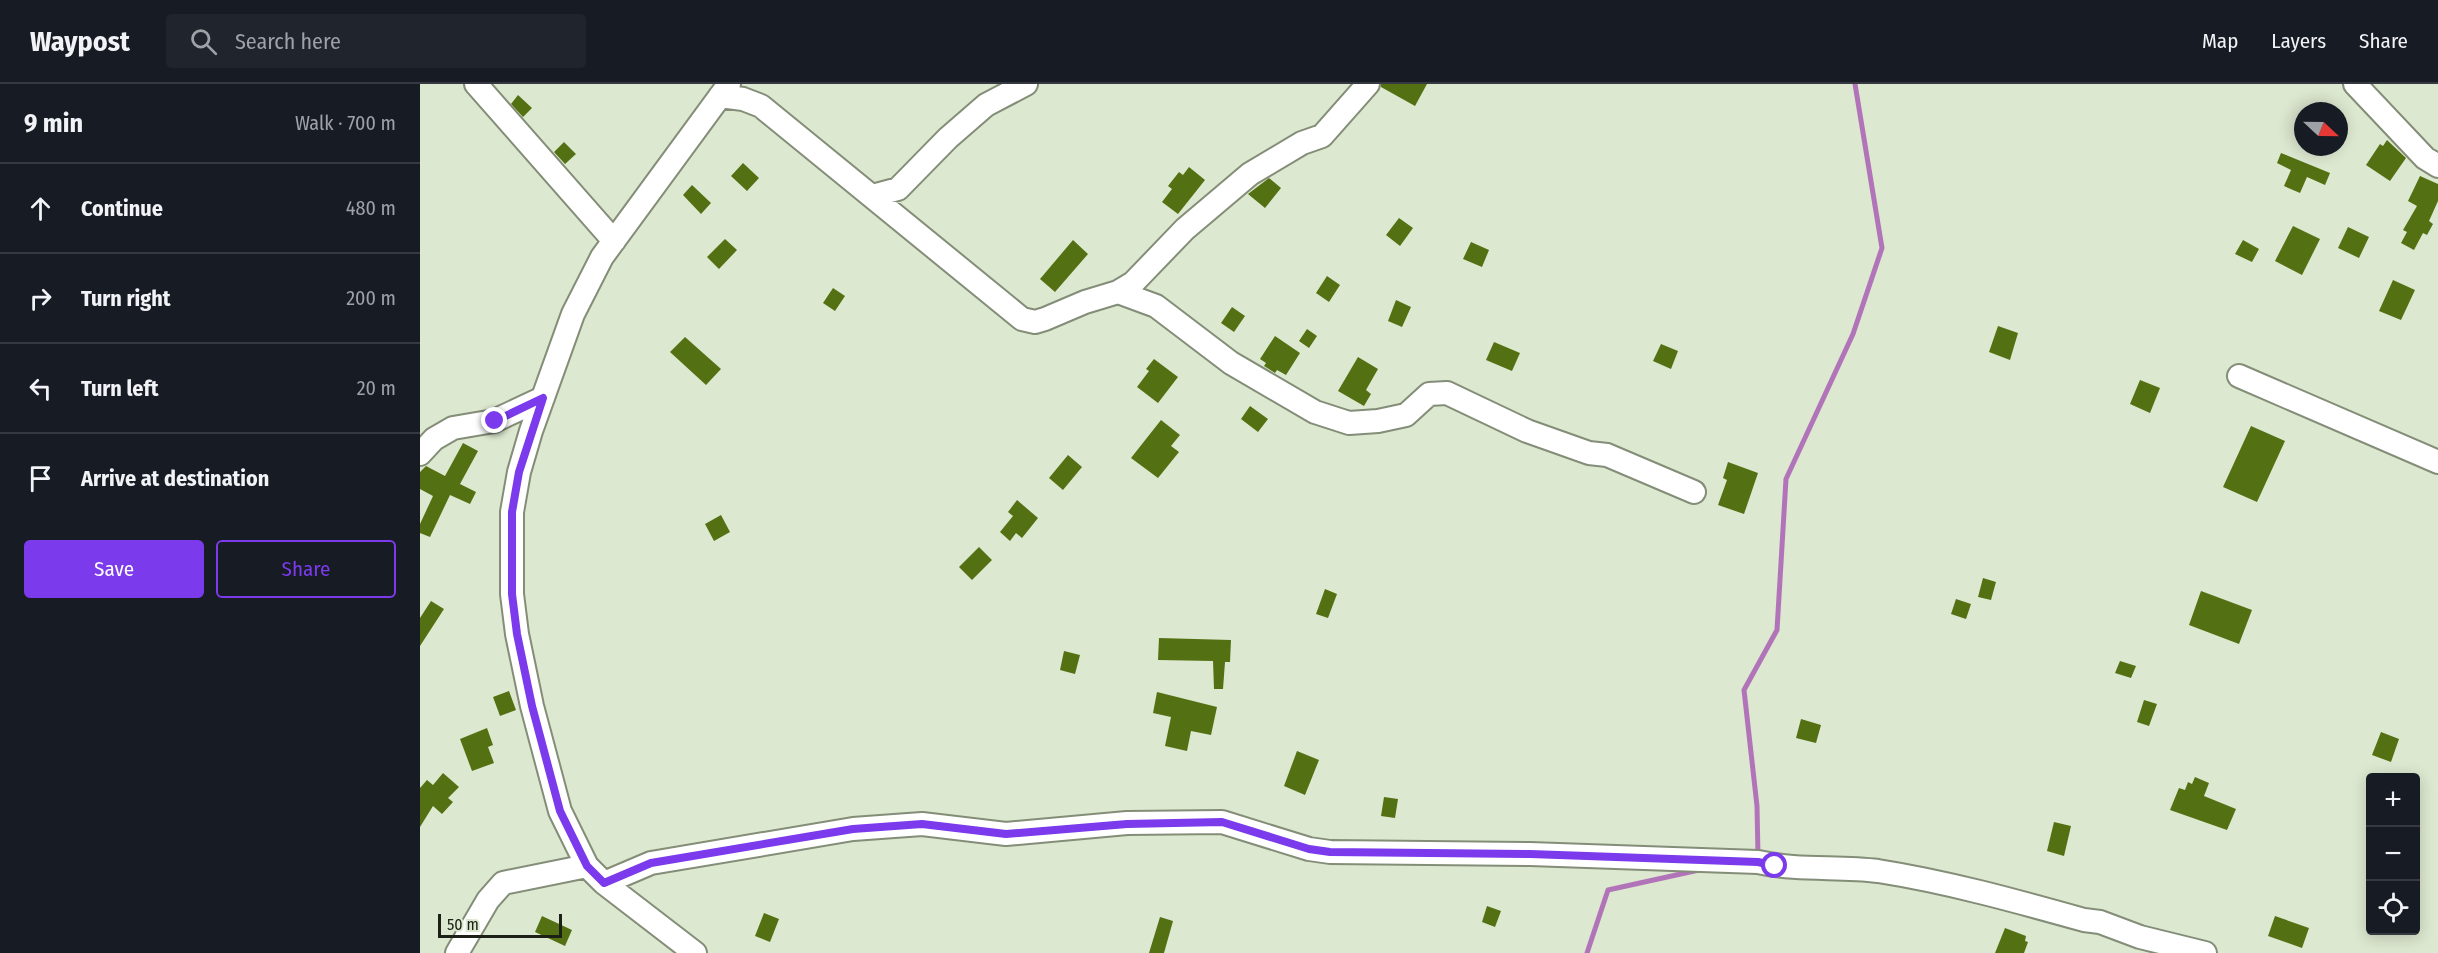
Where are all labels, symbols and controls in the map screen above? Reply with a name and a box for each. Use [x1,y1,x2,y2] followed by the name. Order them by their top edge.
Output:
[166,14,586,68] search box
[30,25,130,58] text: Waypost
[187,25,220,58] icon: search
[235,28,341,55] text: Search here
[2202,28,2238,54] text: Map
[2271,28,2326,54] text: Layers
[2359,28,2408,54] text: Share
[2294,102,2348,156] north arrow
[24,108,83,139] text: 9 min
[295,111,396,135] text: Walk · 700 m
[24,192,57,225] icon: ahead
[81,195,163,222] text: Continue
[346,196,396,220] text: 480 m
[24,282,57,315] icon: right
[81,285,170,312] text: Turn right
[346,286,396,310] text: 200 m
[24,372,57,405] icon: left
[81,375,159,402] text: Turn left
[357,376,396,400] text: 20 m
[481,407,507,433] route end
[24,462,57,495] icon: arrive
[81,465,269,492] text: Arrive at destination
[24,540,204,598] button: Save
[216,540,396,598] button: Share
[2366,773,2420,935] map controls
[2366,773,2420,827] button: +
[2366,827,2420,881] button: −
[1761,852,1787,878] route start
[2366,881,2420,935] button: locate
[438,911,562,938] scale bar
[447,915,479,934] text: 50 m

